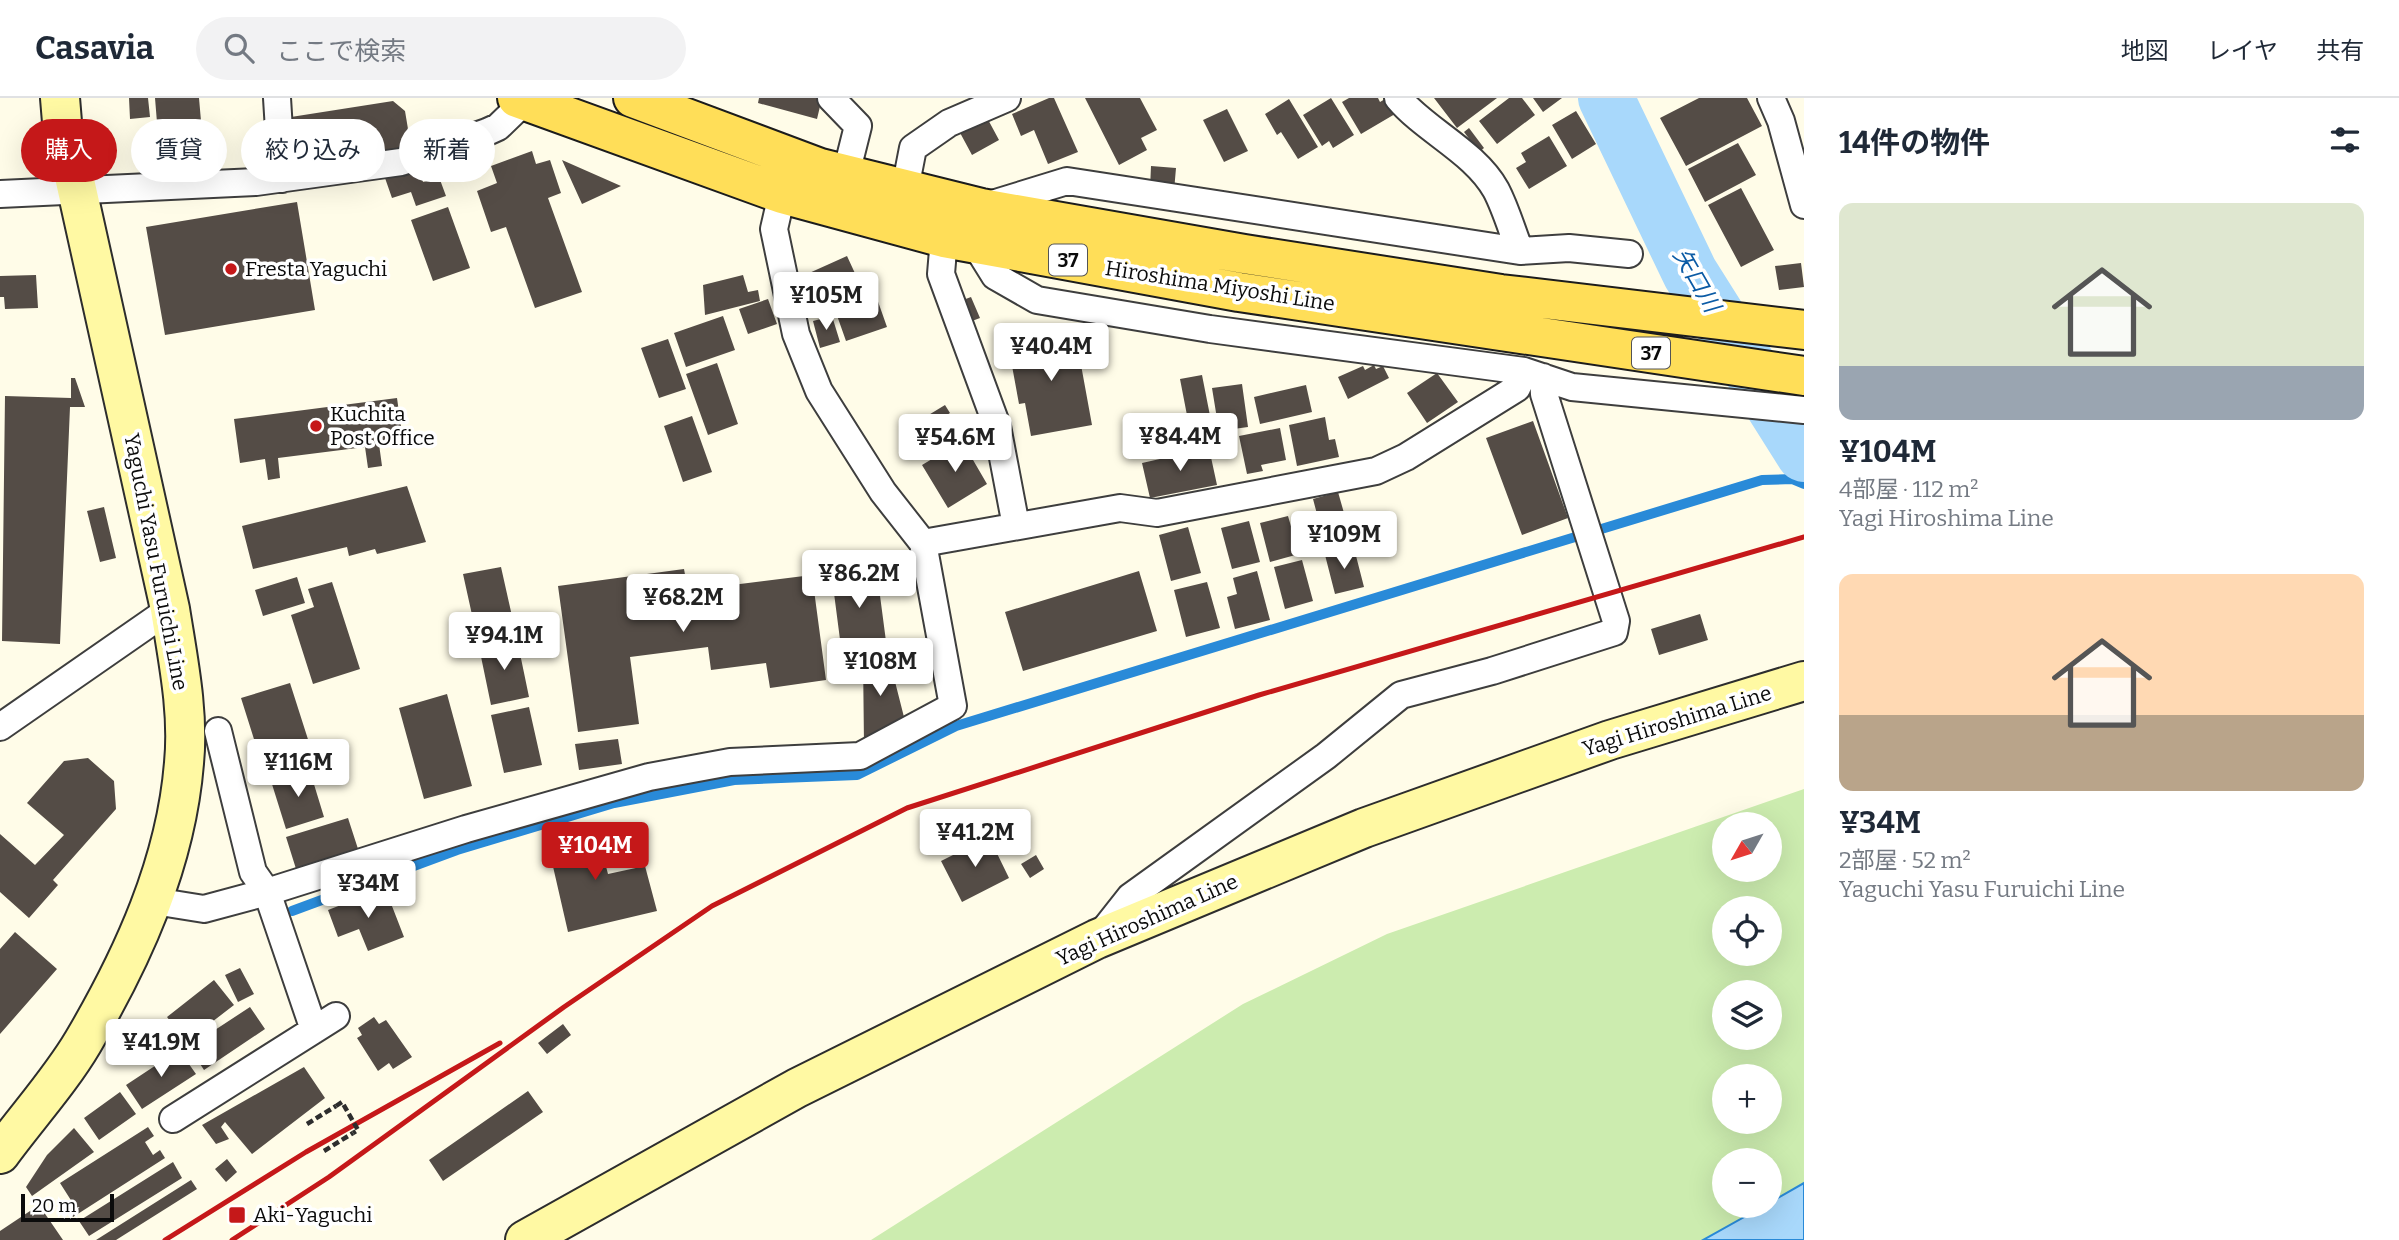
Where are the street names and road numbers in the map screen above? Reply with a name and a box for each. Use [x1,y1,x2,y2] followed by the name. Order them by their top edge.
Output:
[1049,244,1087,276] road number: 37
[1103,255,1337,317] street label: Hiroshima Miyoshi Line
[1632,338,1670,368] road number: 37
[118,431,194,693] street label: Yaguchi Yasu Furuichi Line
[1579,680,1775,762] street label: Yagi Hiroshima Line
[1052,868,1242,972] street label: Yagi Hiroshima Line

